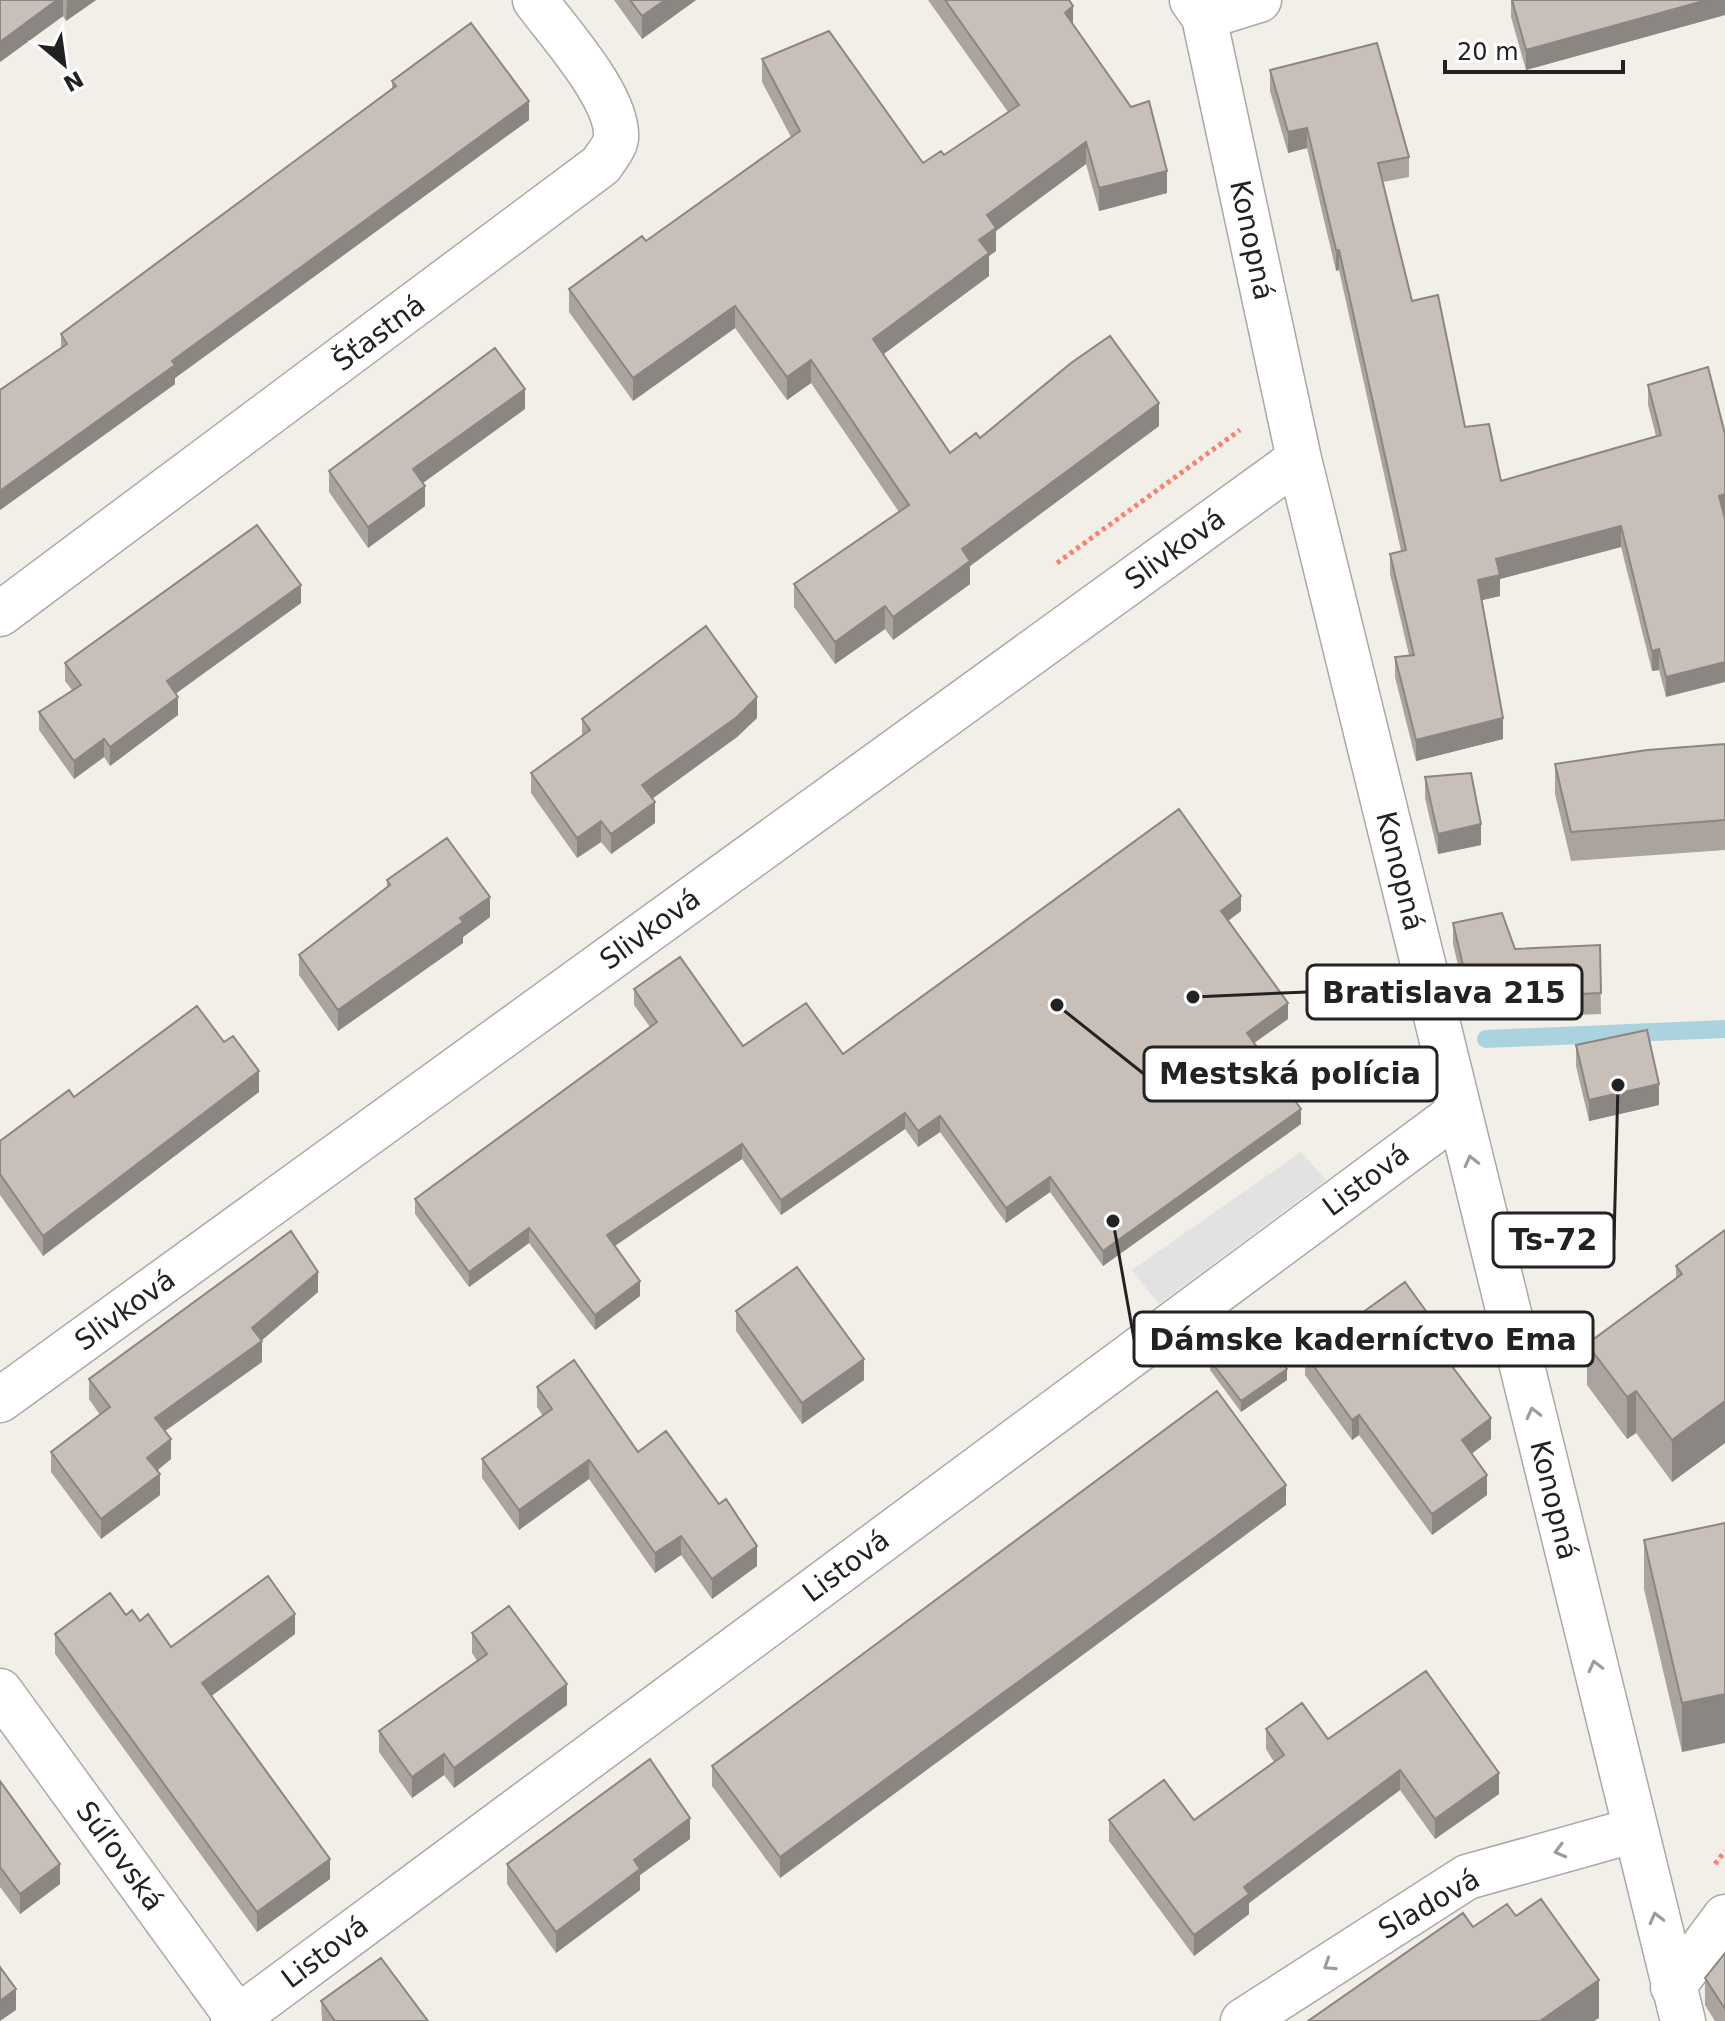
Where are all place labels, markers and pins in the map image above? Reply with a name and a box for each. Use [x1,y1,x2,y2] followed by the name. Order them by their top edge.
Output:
[1307,965,1582,1019] callout: Bratislava 215
[1144,1047,1437,1101] callout: Mestská polícia
[1493,1213,1614,1267] callout: Ts-72
[1134,1312,1593,1366] callout: Dámske kaderníctvo Ema

